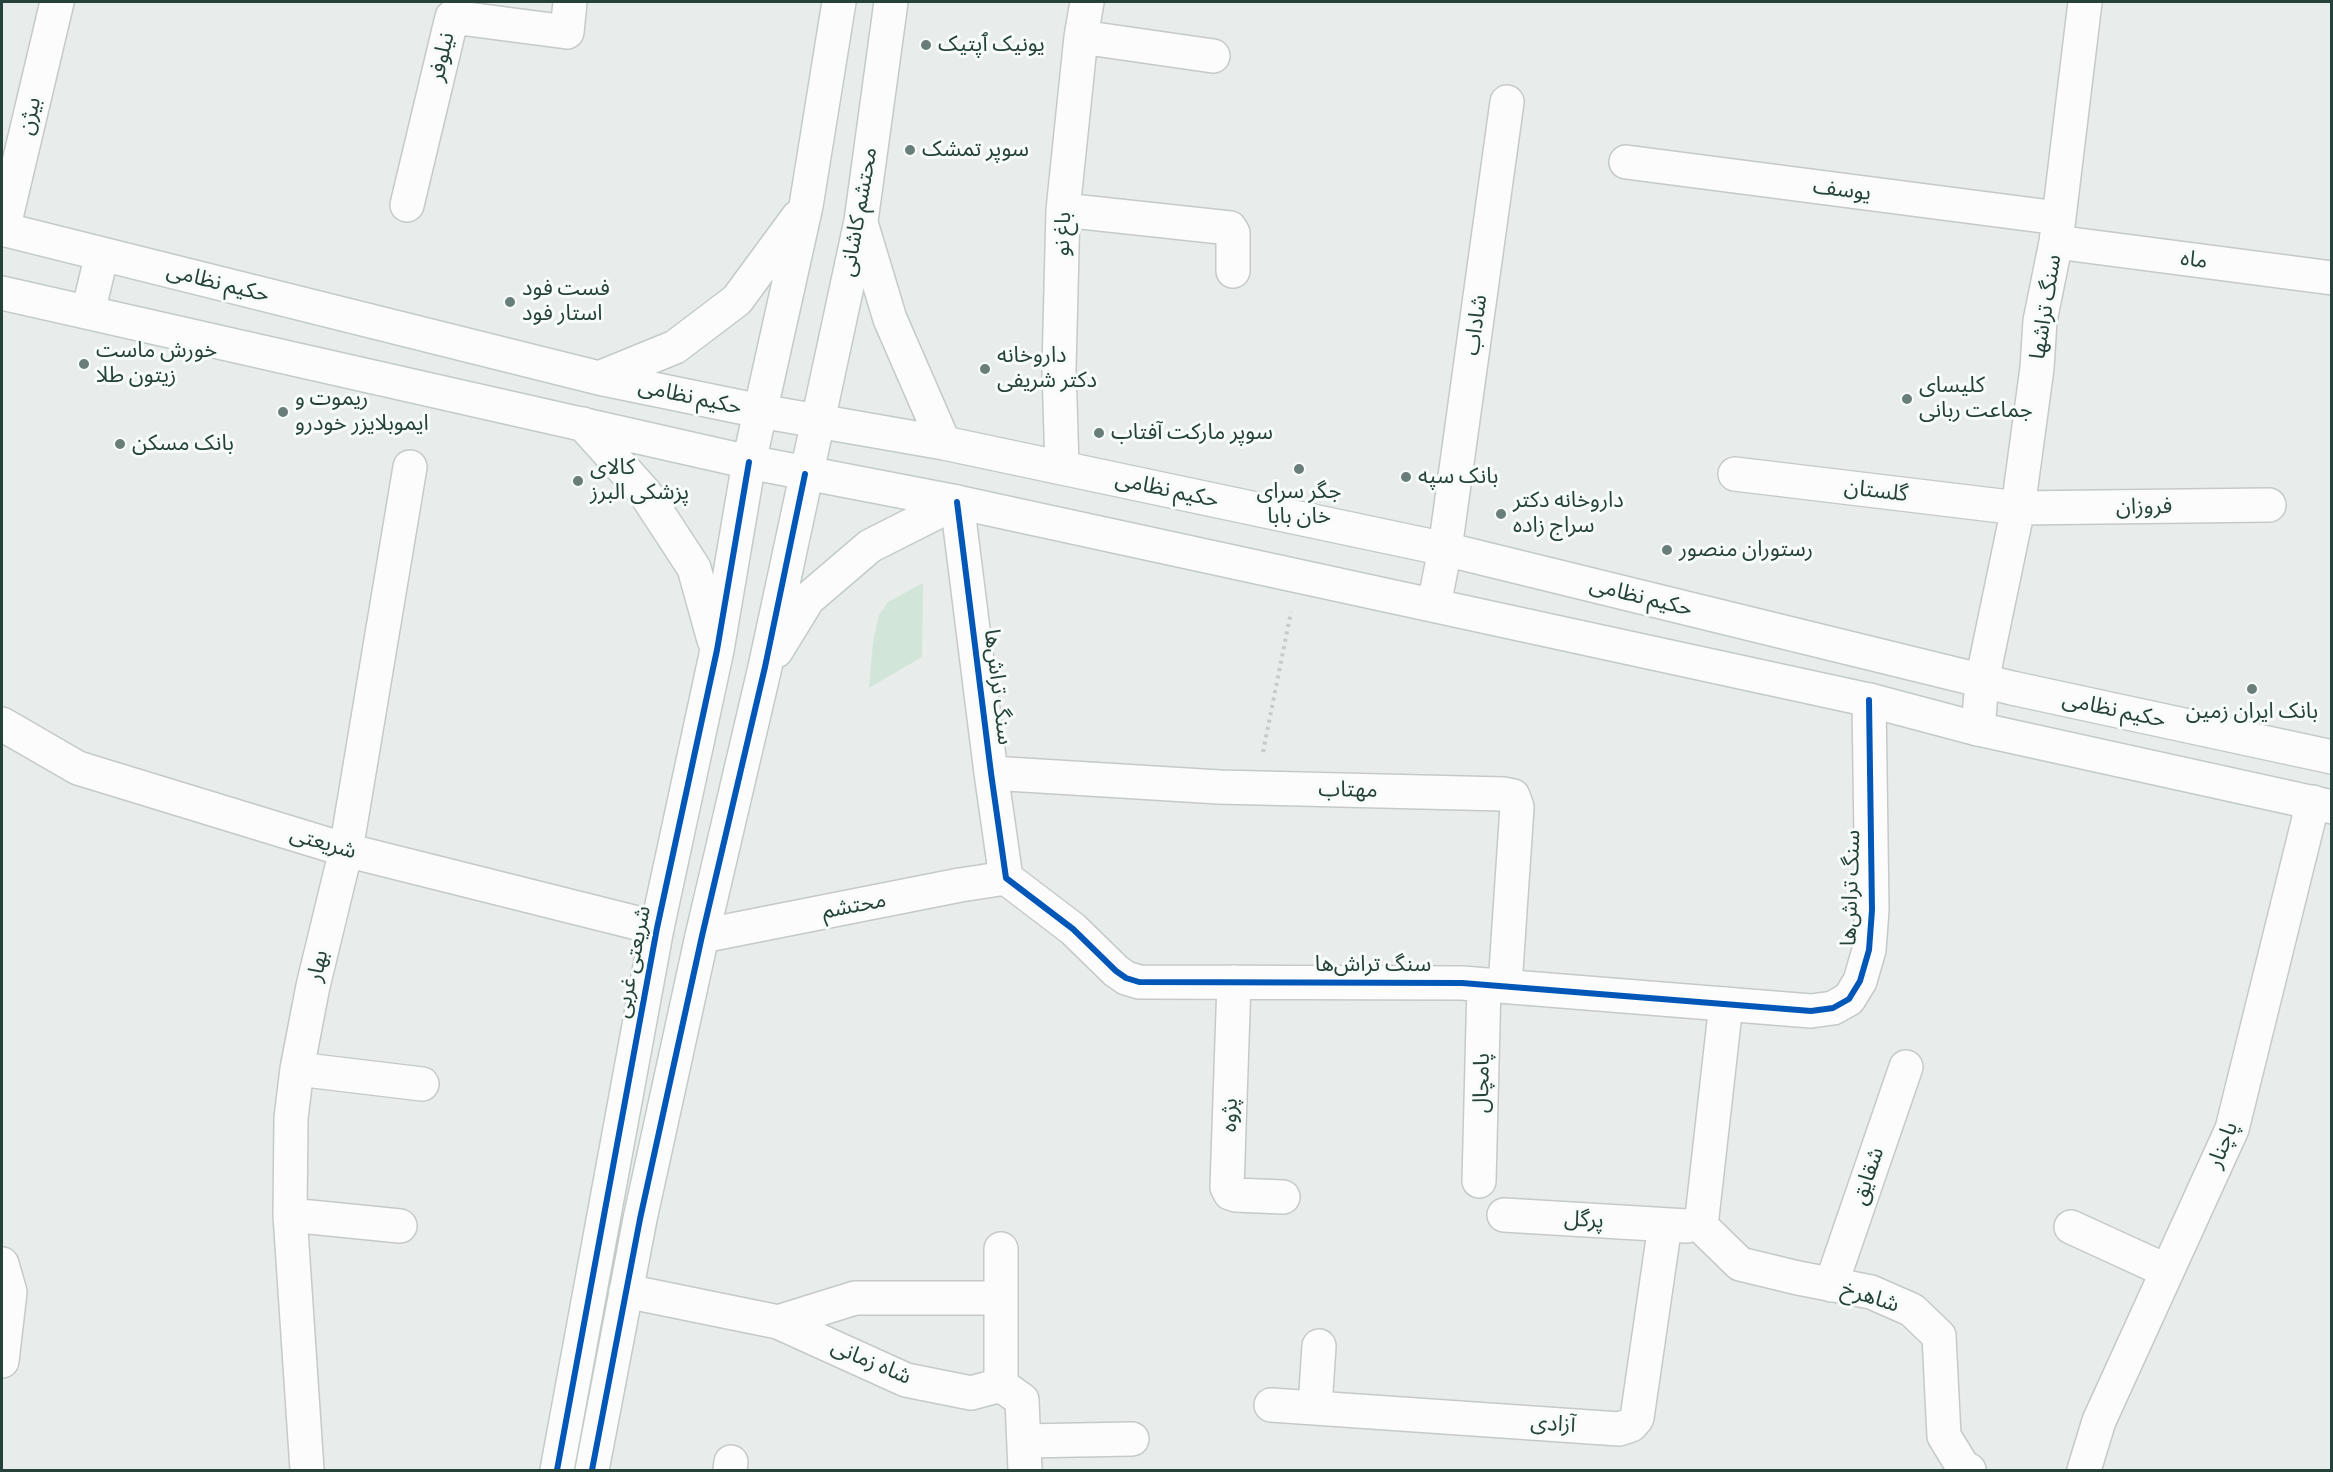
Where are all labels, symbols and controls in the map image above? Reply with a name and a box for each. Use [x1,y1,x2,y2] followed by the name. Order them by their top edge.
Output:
[424,30,460,84] street label: نیلوفر
[938,32,1045,58] place label: یونیک ٱپتیک
[919,38,933,52] marker: یونیک ٱپتیک
[13,95,47,137] street label: بیژن
[922,137,1029,163] place label: سوپر تمشک
[903,143,917,157] marker: سوپر تمشک
[835,145,883,279] street label: محتشم کاشانی
[1811,173,1873,207] street label: یوسف
[1049,211,1077,257] street label: باغ نو
[2179,245,2209,275] street label: ماه
[2025,253,2067,361] street label: سنگ تراشها
[164,257,272,309] street label: حکیم نظامی
[522,276,610,328] place label: فست فود استار فود
[1459,293,1493,357] street label: شاداب
[503,295,517,309] marker: فست فود استار فود
[96,338,217,390] place label: خورش ماست زیتون طلا
[997,343,1097,394] place label: داروخانه دکتر شریفی
[77,357,91,371] marker: خورش ماست زیتون طلا
[978,362,992,376] marker: داروخانه دکتر شریفی
[636,373,744,421] street label: حکیم نظامی
[1919,373,2033,424] place label: کلیسای جماعت ربانی
[295,386,429,438] place label: ریموت و ایموبلایزر خودرو
[1900,392,1914,406] marker: کلیسای جماعت ربانی
[276,405,290,419] marker: ریموت و ایموبلایزر خودرو
[1111,420,1273,446] place label: سوپر مارکت آفتاب
[1092,426,1106,440] marker: سوپر مارکت آفتاب
[132,431,234,457] place label: بانک مسکن
[113,437,127,451] marker: بانک مسکن
[590,455,689,506] place label: کالای پزشکی البرز
[1292,462,1306,476] marker: جگر سرای خان بابا
[1418,464,1498,490] place label: بانک سپه
[1113,466,1221,514] street label: حکیم نظامی
[1399,470,1413,484] marker: بانک سپه
[571,474,585,488] marker: کالای پزشکی البرز
[1843,474,1909,508] street label: گلستان
[1257,479,1341,530] place label: جگر سرای خان بابا
[1513,488,1624,540] place label: داروخانه دکتر سراج زاده
[2116,493,2172,521] street label: فروزان
[1494,507,1508,521] marker: داروخانه دکتر سراج زاده
[1679,537,1813,563] place label: رستوران منصور
[1660,543,1674,557] marker: رستوران منصور
[1587,571,1695,623] street label: حکیم نظامی
[978,628,1018,746] street label: سنگ تراش‌ها
[2245,682,2259,696] marker: بانک ایران زمین
[2060,686,2168,734] street label: حکیم نظامی
[2186,699,2318,725] place label: بانک ایران زمین
[1318,776,1378,804] street label: مهتاب
[287,821,359,865] street label: شریعتی
[1836,829,1866,947] street label: سنگ تراش‌ها
[820,887,888,925] street label: محتشم
[609,904,657,1020] street label: شریعتی غربی
[302,948,334,984] street label: بهار
[1315,952,1431,978] street label: سنگ تراش‌ها
[1468,1053,1496,1113] street label: پامچال
[1216,1098,1244,1132] street label: پژوه
[2202,1118,2244,1172] street label: پاچنار
[1846,1144,1890,1208] street label: شقایق
[1563,1205,1605,1235] street label: پرگل
[1838,1276,1902,1318] street label: شاهرخ
[827,1333,915,1391] street label: شاه زمانی
[1530,1409,1576,1439] street label: آزادی

